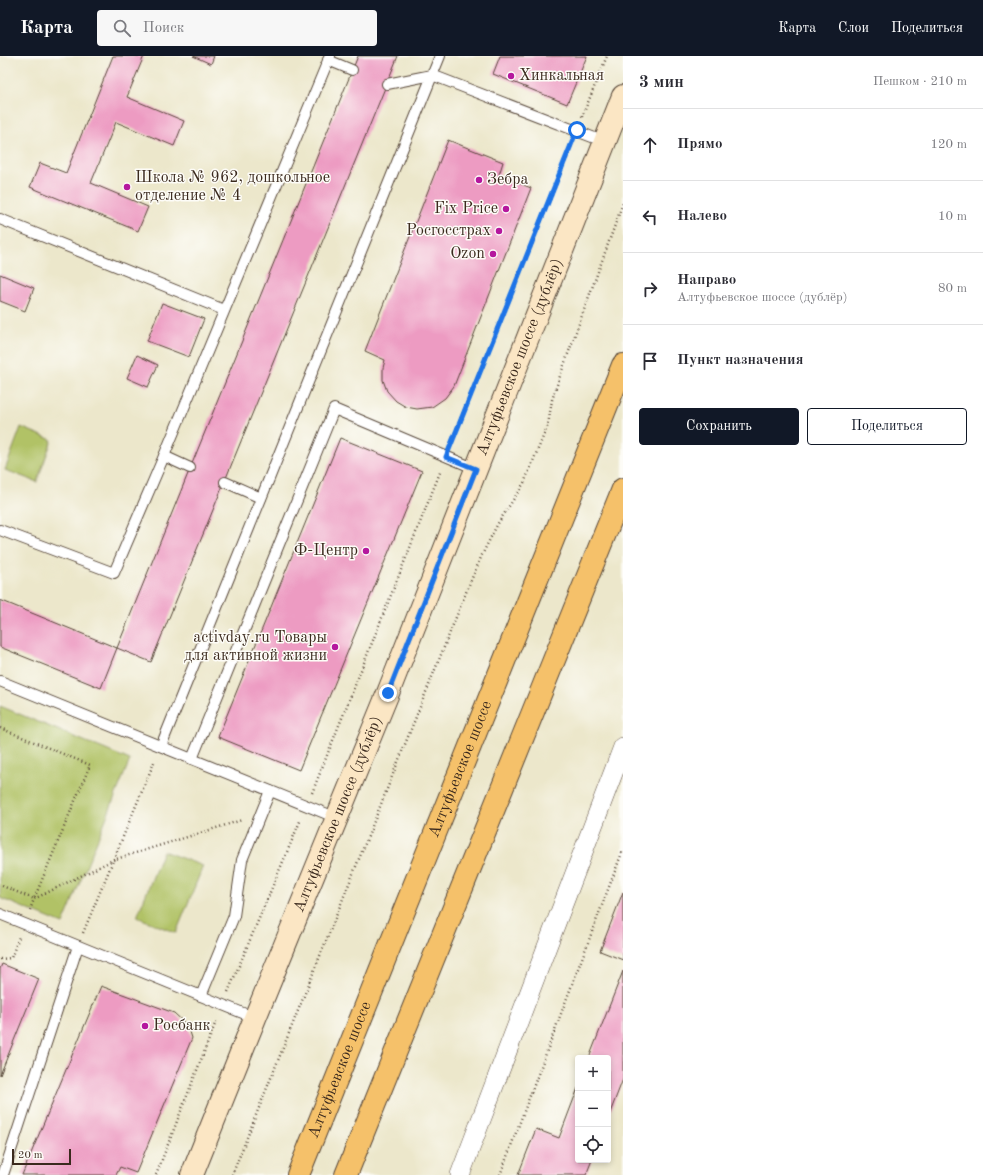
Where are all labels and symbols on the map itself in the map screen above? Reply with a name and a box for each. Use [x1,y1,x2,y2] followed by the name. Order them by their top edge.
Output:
[519,68,604,84] place label: Хинкальная
[506,71,516,81] marker: Хинкальная
[568,121,586,139] route start
[135,170,330,204] place label: Школа № 962, дошкольное отделение № 4
[487,172,529,188] place label: Зебра
[474,175,484,185] marker: Зебра
[122,182,132,192] marker: Школа № 962, дошкольное отделение № 4
[434,201,498,217] place label: Fix Price
[501,204,511,214] marker: Fix Price
[406,223,491,239] place label: Росгосстрах
[494,226,504,236] marker: Росгосстрах
[450,246,485,262] place label: Ozon
[488,249,498,259] marker: Ozon
[474,256,566,458] street label: Алтуфьевское шоссе (дублёр)
[294,543,358,559] place label: Ф-Центр
[361,546,371,556] marker: Ф-Центр
[184,630,327,664] place label: activday.ru Товары для активной жизни
[330,642,340,652] marker: activday.ru Товары для активной жизни
[379,684,397,702] route end
[426,699,495,840] street label: Алтуфьевское шоссе
[291,714,385,915] street label: Алтуфьевское шоссе (дублёр)
[306,999,375,1141] street label: Алтуфьевское шоссе
[153,1018,211,1034] place label: Росбанк
[140,1021,150,1031] marker: Росбанк
[12,1147,71,1166] scale bar

